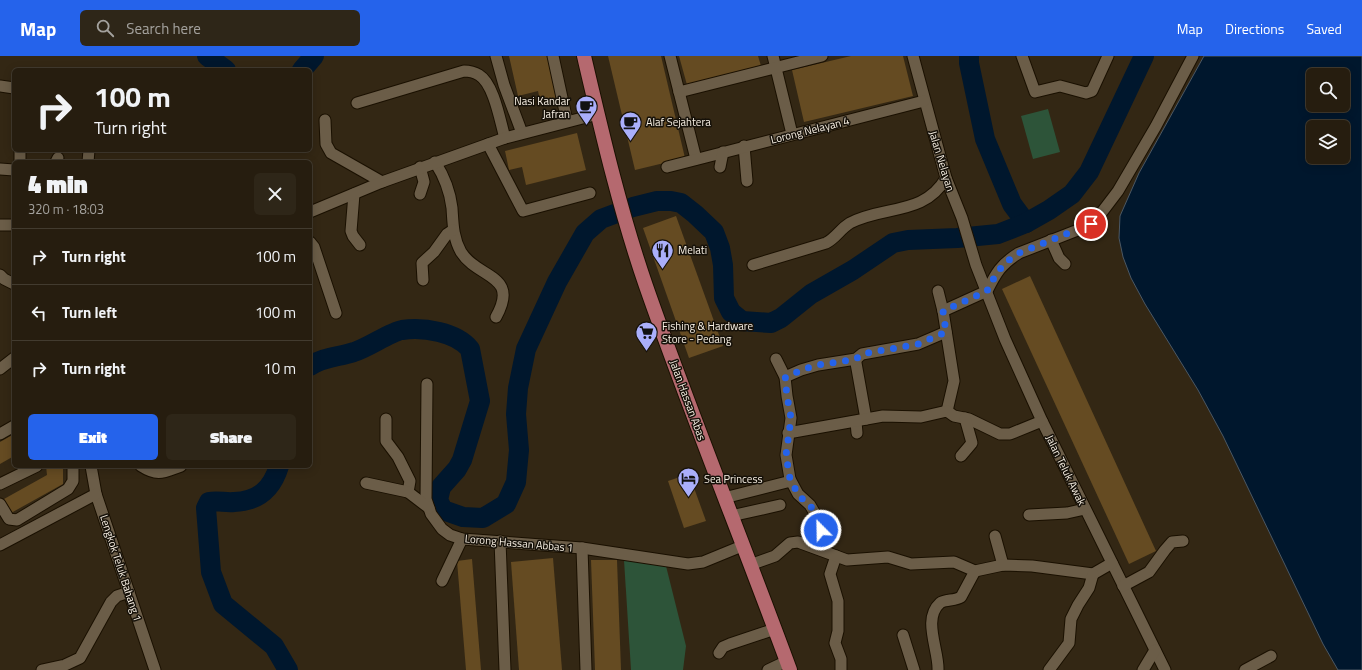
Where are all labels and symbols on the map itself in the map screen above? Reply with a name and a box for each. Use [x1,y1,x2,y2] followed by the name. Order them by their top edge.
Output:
[514,93,570,122] place label: Nasi Kandar Jafran
[573,94,599,127] cafe icon: Nasi Kandar Jafran
[618,109,644,142] cafe icon: Alaf Sejahtera
[769,112,851,148] street label: Lorong Nelayan 4
[646,114,711,130] place label: Alaf Sejahtera
[925,129,959,193] street label: Jalan Nelayan
[1074,207,1108,241] pin
[649,237,675,270] restaurant icon: Melati
[678,242,707,258] place label: Melati
[662,318,754,347] place label: Fishing & Hardware Store - Pedang
[633,319,659,352] supermarket icon: Fishing & Hardware Store - Pedang
[666,357,710,443] street label: Jalan Hassan Abas
[1042,432,1090,509] street label: Jalan Teluk Awak
[676,466,702,499] hotel icon: Sea Princess
[704,471,763,487] place label: Sea Princess
[800,509,842,551] position arrow
[96,513,146,623] street label: Lengkok Teluk Bahang 1
[464,530,574,556] street label: Lorong Hassan Abbas 1

